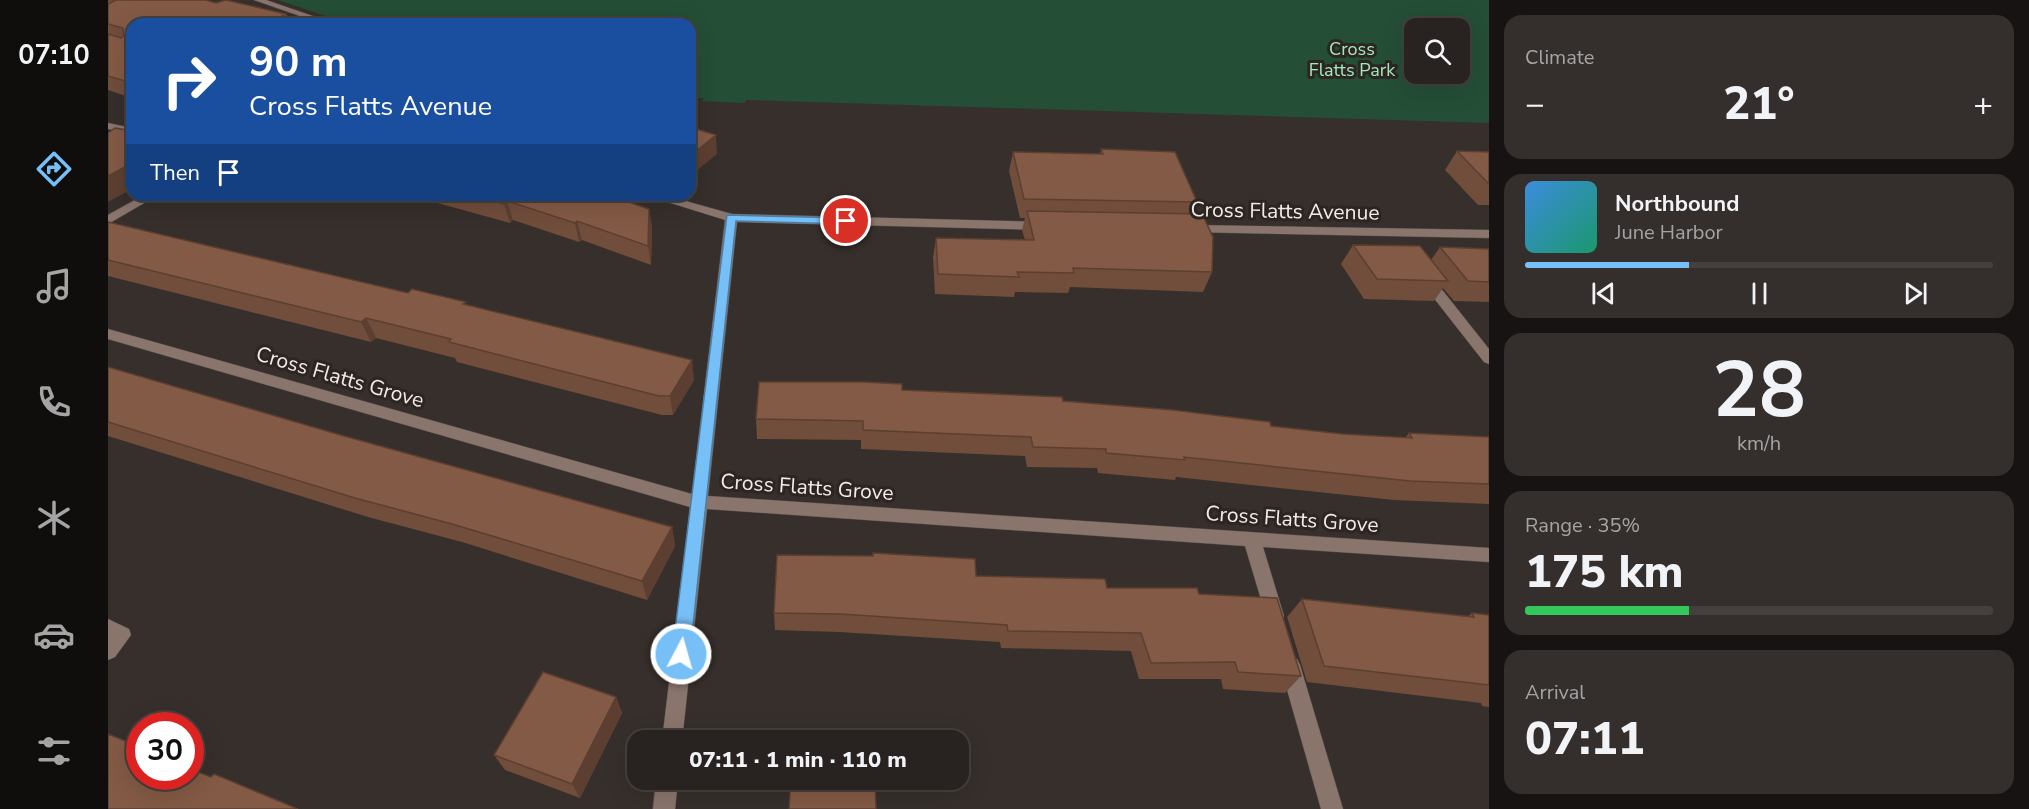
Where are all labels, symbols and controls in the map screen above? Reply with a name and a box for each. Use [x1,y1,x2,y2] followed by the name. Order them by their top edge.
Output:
[1404,18,1470,84] map controls
[1404,18,1470,84] button: search
[249,34,348,91] text: 90 m
[18,37,90,74] text: 07:10
[1309,37,1396,82] park label: Cross Flatts Park
[150,42,228,120] icon: right
[1525,44,1594,71] text: Climate
[1723,74,1795,135] text: 21°
[1525,82,1545,127] text: −
[1973,82,1993,127] text: +
[249,88,492,125] text: Cross Flatts Avenue
[33,148,75,190] icon: directions
[212,156,245,189] icon: arrive
[150,158,200,188] text: Then
[1615,189,1739,219] text: Northbound
[820,195,871,246] pin
[1190,195,1380,227] street label: Cross Flatts Avenue
[829,204,862,237] icon: arrive
[1615,219,1723,246] text: June Harbor
[33,265,75,307] icon: music
[1587,277,1620,310] icon: previous
[1743,277,1776,310] icon: pause
[1899,277,1932,310] icon: next
[1712,337,1806,444] text: 28
[253,340,427,414] street label: Cross Flatts Grove
[33,381,75,423] icon: phone
[1737,430,1781,457] text: km/h
[719,467,895,507] street label: Cross Flatts Grove
[33,497,75,539] icon: climate
[1204,499,1380,539] street label: Cross Flatts Grove
[1525,512,1640,539] text: Range · 35%
[1525,542,1684,603] text: 175 km
[33,614,75,656] icon: car
[649,622,713,686] position arrow
[1525,679,1585,706] text: Arrival
[1525,709,1645,770] text: 07:11
[126,712,204,790] speed limit sign: 30
[33,730,75,772] icon: filters
[689,745,907,775] text: 07:11 · 1 min · 110 m

